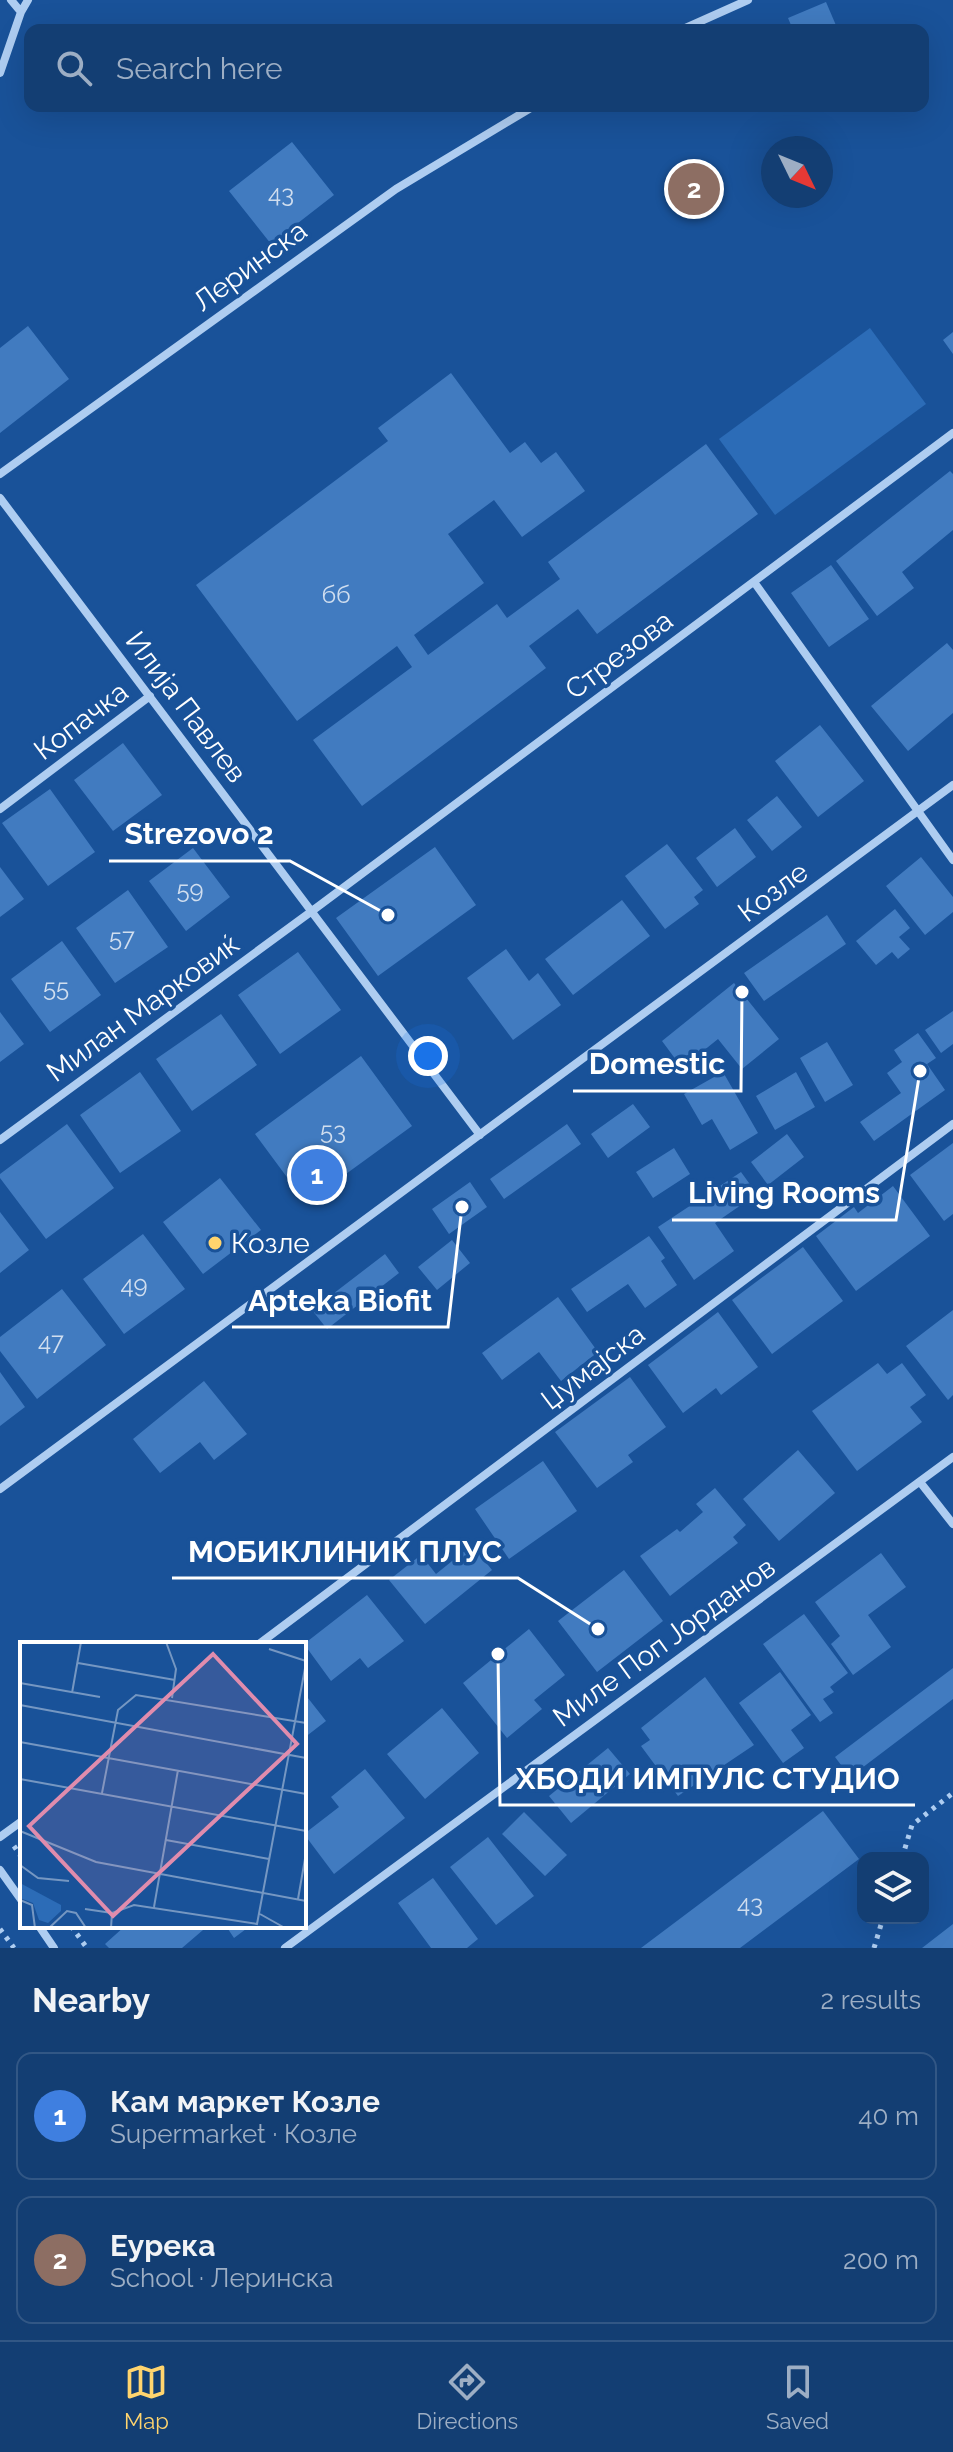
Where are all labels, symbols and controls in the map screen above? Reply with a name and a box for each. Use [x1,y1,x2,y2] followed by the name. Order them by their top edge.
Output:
[24,24,929,112] search box
[52,46,96,90] icon: search
[116,51,283,86] text: Search here
[761,136,833,208] north arrow
[668,159,720,219] pin: 2
[268,179,294,208] house number: 43
[187,214,313,318] street label: Леринска
[321,580,351,609] house number: бб
[559,604,679,706] street label: Стрезова
[119,625,253,789] street label: Илија Павлев
[28,675,134,767] street label: Копачка
[109,807,290,861] callout: Strezovo 2
[124,816,274,851] text: Strezovo 2
[732,855,814,929] street label: Козле
[176,875,204,904] house number: 59
[109,923,135,952] house number: 57
[40,927,246,1089] street label: Милан Марковиќ
[43,973,69,1002] house number: 55
[408,1036,448,1076] your location
[573,1037,741,1091] callout: Domestic
[589,1046,725,1081] text: Domestic
[320,1116,346,1145] house number: 53
[291,1145,343,1205] pin: 1
[672,1166,896,1220] callout: Living Rooms
[688,1175,880,1210] text: Living Rooms
[231,1227,310,1260] place label: Козле
[206,1234,224,1252] marker: Козле
[120,1270,148,1299] house number: 49
[232,1273,448,1327] callout: Apteka Biofit
[248,1283,432,1318] text: Apteka Biofit
[535,1317,651,1417] street label: Џумајска
[38,1327,64,1356] house number: 47
[172,1524,518,1578] callout: МОБИКЛИНИК ПЛУС
[188,1534,502,1569] text: МОБИКЛИНИК ПЛУС
[547,1550,781,1734] street label: Миле Поп Јорданов
[20,1642,306,1928] inset map
[500,1751,915,1805] callout: ХБОДИ ИМПУЛС СТУДИО
[515,1761,900,1796] text: ХБОДИ ИМПУЛС СТУДИО
[857,1852,929,1924] map controls
[857,1852,929,1924] button: layers
[737,1889,763,1918] house number: 43
[32,1980,150,2020] text: Nearby
[821,1985,921,2015] text: 2 results
[110,2084,380,2119] text: Кам маркет Козле
[54,2101,66,2131] text: 1
[858,2101,919,2131] text: 40 m
[110,2119,357,2149] text: Supermarket · Козле
[110,2228,215,2263] text: Еурека
[53,2245,67,2275] text: 2
[843,2245,919,2275] text: 200 m
[110,2263,333,2293] text: School · Леринска
[124,2360,169,2434] tab: Map
[417,2360,518,2434] tab: Directions
[766,2360,829,2434] tab: Saved

